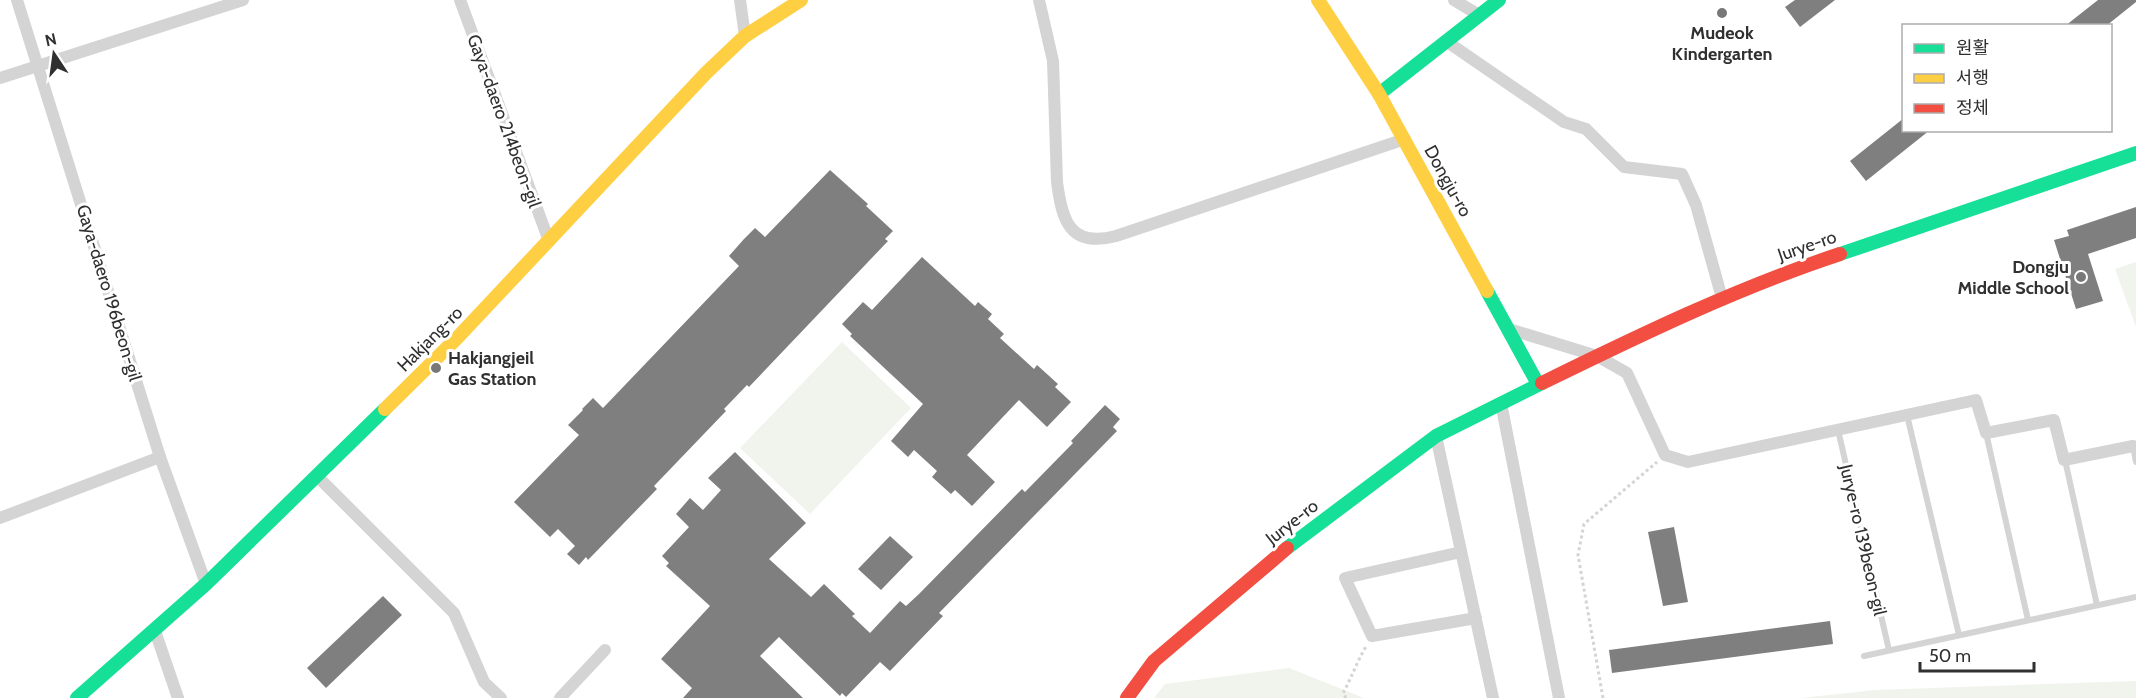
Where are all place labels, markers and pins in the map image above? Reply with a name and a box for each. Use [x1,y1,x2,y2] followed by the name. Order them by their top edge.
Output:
[1715,6,1729,20] marker: Mudeok Kindergarten
[1672,22,1772,65] place label: Mudeok Kindergarten
[1958,256,2069,299] place label: Dongju Middle School
[2074,270,2088,284] marker: Dongju Middle School
[448,347,537,390] place label: Hakjangjeil Gas Station
[429,361,443,375] marker: Hakjangjeil Gas Station

